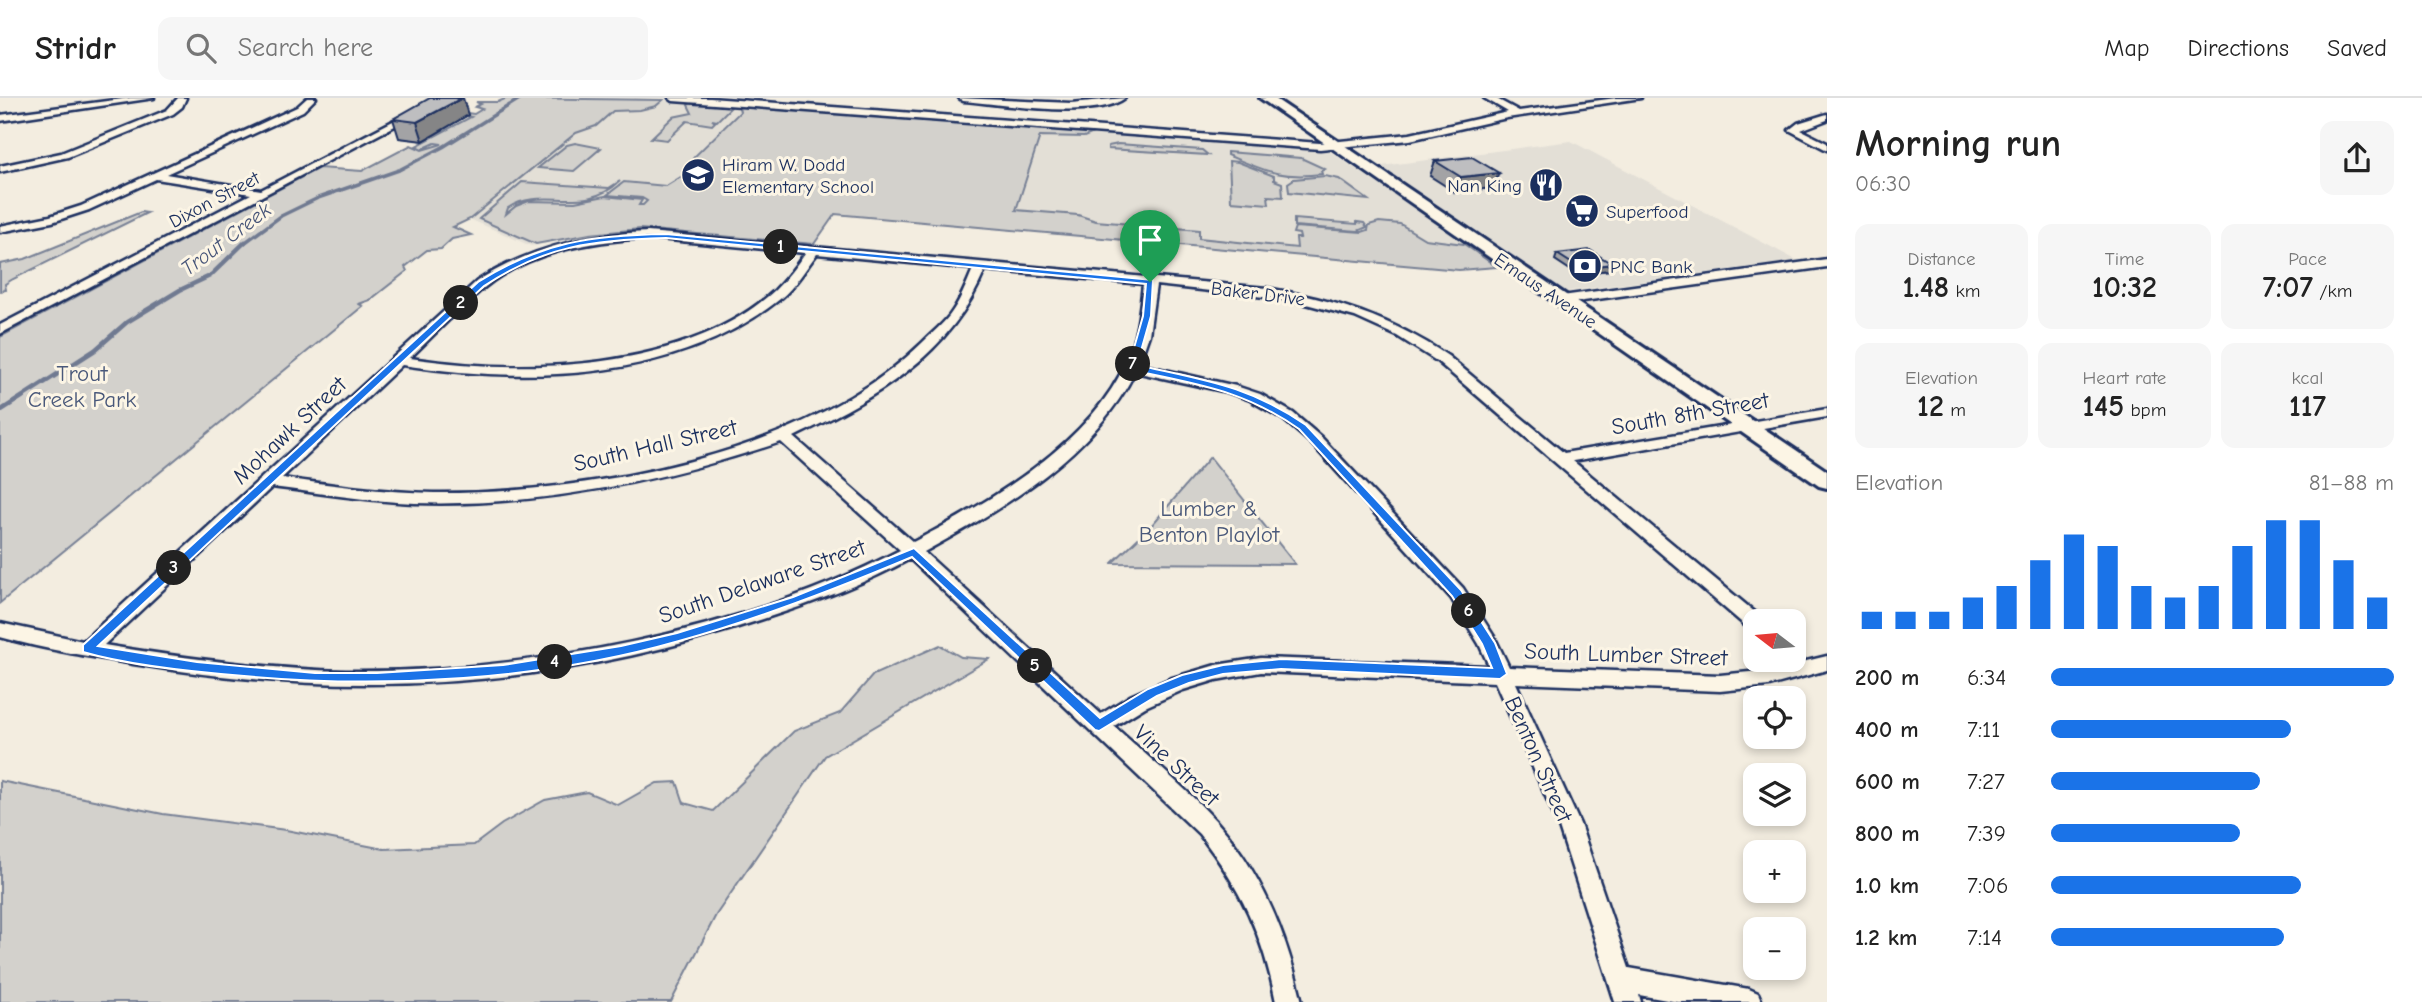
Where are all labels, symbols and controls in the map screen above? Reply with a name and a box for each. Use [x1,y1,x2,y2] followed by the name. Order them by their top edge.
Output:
[158,17,648,80] search box
[35,29,116,67] text: Stridr
[182,29,220,67] icon: search
[238,33,373,63] text: Search here
[2104,34,2150,62] text: Map
[2188,34,2289,62] text: Directions
[2327,34,2387,62] text: Saved
[2320,121,2394,195] button: share
[1855,122,2061,166] text: Morning run
[722,154,874,198] place label: Hiram W. Dodd Elementary School
[679,156,717,194] school or university icon: Hiram W. Dodd Elementary School
[1527,166,1565,204] restaurant icon: Nan King
[165,167,264,233] street label: Dixon Street
[1855,170,1911,197] text: 06:30
[1447,175,1522,197] place label: Nan King
[1563,192,1601,230] supermarket icon: Superfood
[176,197,276,281] water label: Trout Creek
[1606,201,1688,223] place label: Superfood
[1120,210,1180,282] pin
[1131,221,1169,259] icon: arrive
[764,230,798,264] pin: 1
[777,235,784,257] text: 1
[1566,247,1604,285] bank icon: PNC Bank
[1490,248,1601,333] street label: Emaus Avenue
[1907,248,1976,270] text: Distance
[2105,248,2144,270] text: Time
[2288,248,2327,270] text: Pace
[1610,256,1693,278] place label: PNC Bank
[1903,270,1949,305] text: 1.48
[2092,270,2157,305] text: 10:32
[2263,270,2313,305] text: 7:07
[1210,277,1306,311] street label: Baker Drive
[1949,280,1980,302] text: km
[2313,280,2352,302] text: /km
[444,286,478,320] pin: 2
[456,291,465,313] text: 2
[1116,346,1150,382] pin: 7
[1128,352,1137,374] text: 7
[28,360,136,413] park label: Trout Creek Park
[1905,367,1978,389] text: Elevation
[2083,367,2166,389] text: Heart rate
[2292,367,2323,389] text: kcal
[227,370,353,490] street label: Mohawk Street
[1609,386,1772,441] street label: South 8th Street
[1917,389,1944,424] text: 12
[2083,389,2124,424] text: 145
[2289,389,2326,424] text: 117
[1944,399,1966,421] text: m
[2124,399,2166,421] text: bpm
[571,413,741,477] street label: South Hall Street
[1855,469,1943,496] text: Elevation
[2309,469,2394,496] text: 81–88 m
[1139,495,1281,548] park label: Lumber & Benton Playlot
[655,533,870,630] street label: South Delaware Street
[156,550,192,586] pin: 3
[169,556,178,578] text: 3
[1452,594,1486,628] pin: 6
[1464,599,1473,621] text: 6
[1743,609,1806,672] north arrow
[1743,609,1806,980] map controls
[1524,637,1730,672] street label: South Lumber Street
[538,644,572,680] pin: 4
[1018,648,1052,684] pin: 5
[550,650,559,672] text: 4
[1029,654,1040,676] text: 5
[1855,664,1919,691] text: 200 m
[1967,664,2006,691] text: 6:34
[1743,686,1806,749] button: locate
[1499,692,1579,827] street label: Benton Street
[1855,716,1919,743] text: 400 m
[1967,716,2000,743] text: 7:11
[1128,719,1226,813] street label: Vine Street
[1743,763,1806,826] button: layers
[1855,768,1920,795] text: 600 m
[1967,768,2005,795] text: 7:27
[1855,820,1920,847] text: 800 m
[1967,820,2006,847] text: 7:39
[1743,840,1806,903] button: +
[1855,872,1919,899] text: 1.0 km
[1967,872,2009,899] text: 7:06
[1743,917,1806,980] button: −
[1855,924,1917,951] text: 1.2 km
[1967,924,2002,951] text: 7:14

